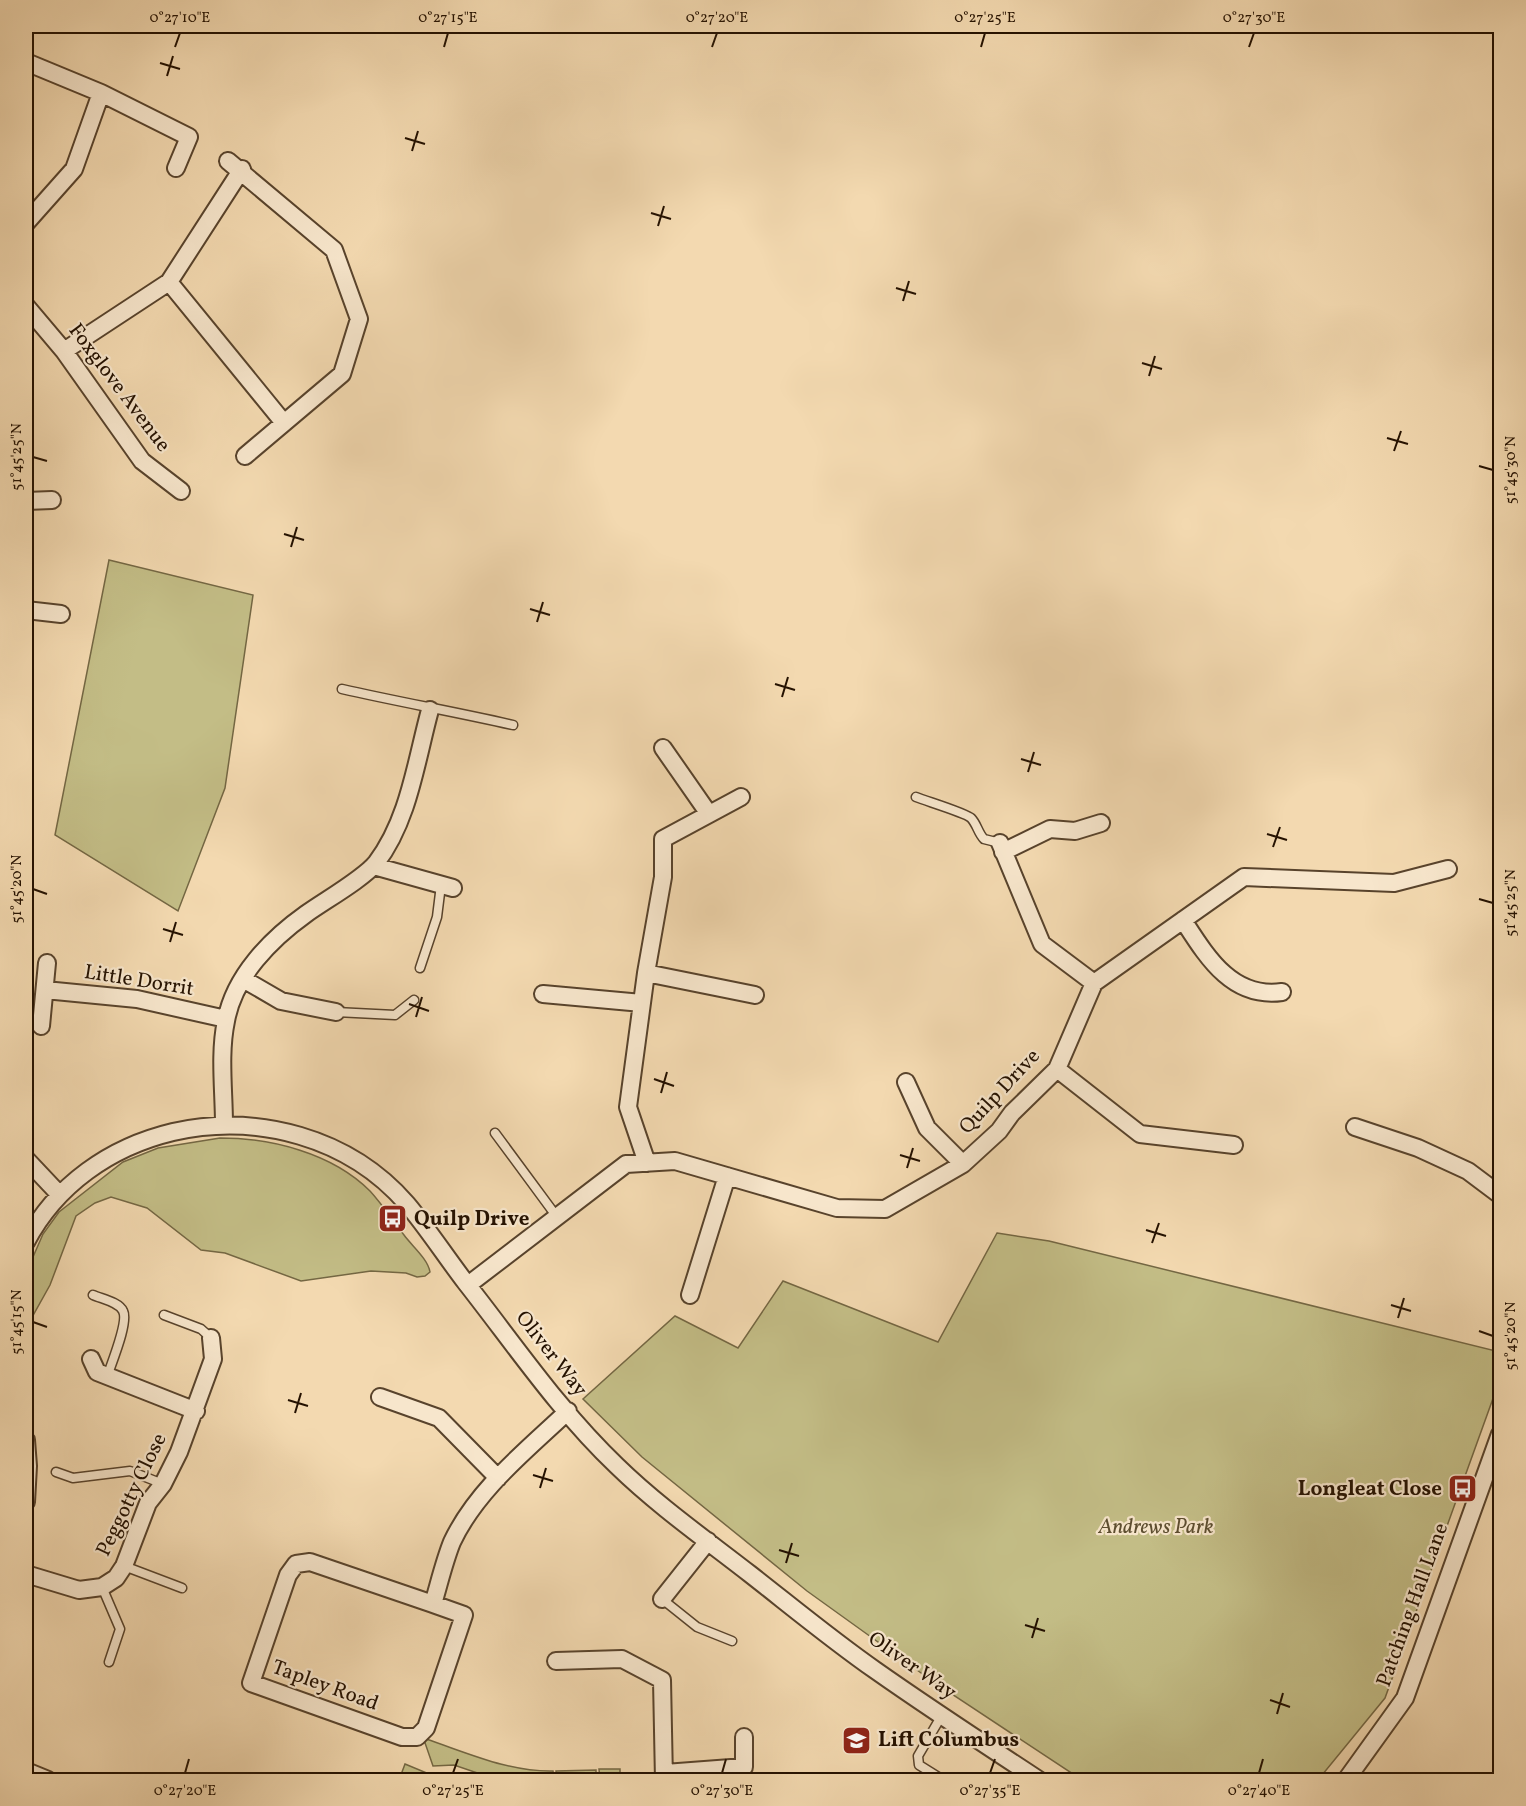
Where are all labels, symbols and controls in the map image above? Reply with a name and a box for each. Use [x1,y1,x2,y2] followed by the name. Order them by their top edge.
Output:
[150,8,210,29] text: 0°27'10"E
[418,8,478,29] text: 0°27'15"E
[686,8,748,29] text: 0°27'20"E
[954,8,1016,29] text: 0°27'25"E
[1223,8,1285,29] text: 0°27'30"E
[61,318,177,458] street label: Foxglove Avenue
[7,423,28,491] text: 51°45'25"N
[1501,436,1522,504] text: 51°45'30"N
[7,855,28,923] text: 51°45'20"N
[1501,869,1522,937] text: 51°45'25"N
[82,958,196,1004] street label: Little Dorrit
[953,1043,1047,1141] street label: Quilp Drive
[377,1203,409,1235] bus stop icon: Quilp Drive
[414,1205,529,1234] place label: Quilp Drive
[7,1289,28,1355] text: 51°45'15"N
[1501,1302,1522,1370] text: 51°45'20"N
[508,1305,594,1404] street label: Oliver Way
[90,1428,174,1562] street label: Peggotty Close
[1447,1473,1479,1505] bus stop icon: Longleat Close
[1298,1475,1442,1504] place label: Longleat Close
[1097,1513,1214,1542] park label: Andrews Park
[1370,1519,1456,1691] street label: Patching Hall Lane
[862,1625,963,1707] street label: Oliver Way
[268,1653,382,1719] street label: Tapley Road
[841,1724,873,1756] school or university icon: Lift Columbus
[878,1726,1019,1755] place label: Lift Columbus
[154,1781,216,1802] text: 0°27'20"E
[422,1781,484,1802] text: 0°27'25"E
[691,1781,753,1802] text: 0°27'30"E
[959,1781,1021,1802] text: 0°27'35"E
[1228,1781,1290,1802] text: 0°27'40"E

